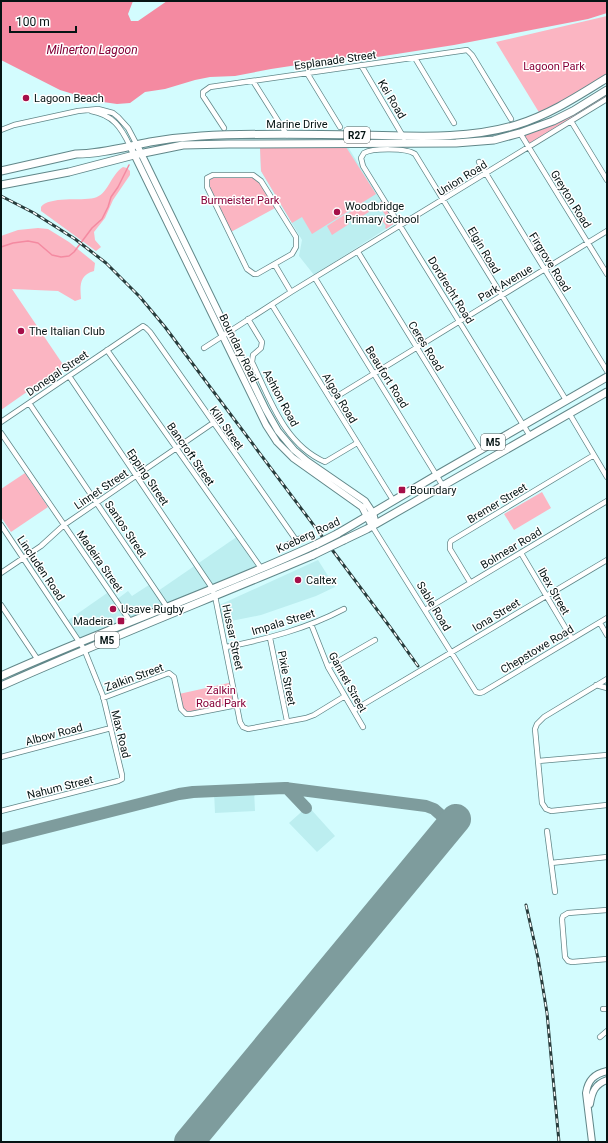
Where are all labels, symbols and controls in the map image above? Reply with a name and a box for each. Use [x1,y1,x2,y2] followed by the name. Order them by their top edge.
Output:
[10,8,76,34] scale bar
[16,15,50,29] text: 100 m
[46,43,138,57] water label: Milnerton Lagoon
[293,48,377,73] street label: Esplanade Street
[523,60,585,73] park label: Lagoon Park
[375,77,408,121] street label: Kei Road
[34,92,104,105] place label: Lagoon Beach
[21,93,31,103] marker: Lagoon Beach
[266,118,328,131] street label: Marine Drive
[344,127,370,143] road number: R27
[435,158,490,199] street label: Union Road
[548,168,594,231] street label: Greyton Road
[201,194,280,207] park label: Burmeister Park
[345,200,419,226] place label: Woodbridge Primary School
[332,207,342,217] marker: Woodbridge Primary School
[465,225,502,276] street label: Elgin Road
[526,230,573,294] street label: Firgrove Road
[425,255,476,326] street label: Dordrecht Road
[476,262,535,305] street label: Park Avenue
[216,312,261,385] street label: Boundary Road
[405,319,446,374] street label: Ceres Road
[29,325,105,338] place label: The Italian Club
[16,326,26,336] marker: The Italian Club
[362,344,411,411] street label: Beaufort Road
[24,348,91,399] street label: Donegal Street
[260,367,301,429] street label: Ashton Road
[320,371,360,426] street label: Algoa Road
[207,404,247,453] street label: Kiln Street
[164,420,217,489] street label: Bancroft Street
[481,434,505,450] road number: M5
[124,447,171,508] street label: Epping Street
[72,466,131,512] street label: Linnet Street
[465,480,530,526] street label: Bremer Street
[410,484,457,497] place label: Boundary
[397,485,407,495] marker: Boundary
[102,498,150,561] street label: Santos Street
[274,515,342,556] street label: Koeberg Road
[478,525,544,572] street label: Bolmear Road
[74,528,126,595] street label: Madeira Street
[14,533,67,603] street label: Lincluden Road
[535,565,572,617] street label: Ibex Street
[306,574,337,587] place label: Caltex
[293,575,303,585] marker: Caltex
[414,579,453,633] street label: Sable Road
[470,596,523,635] street label: Iona Street
[121,603,185,616] place label: Usave Rugby
[219,603,246,671] street label: Hussar Street
[108,604,118,614] marker: Usave Rugby
[250,607,317,638] street label: Impala Street
[73,615,113,628] place label: Madeira
[116,616,126,626] marker: Madeira
[498,623,576,676] street label: Chepstowe Road
[95,632,119,648] road number: M5
[275,650,298,707] street label: Pixie Street
[326,650,370,715] street label: Gannet Street
[103,661,166,694] street label: Zalkin Street
[196,684,246,710] park label: Zalkin Road Park
[108,709,133,759] street label: Max Road
[24,721,84,748] street label: Albow Road
[26,773,95,802] street label: Nahum Street

